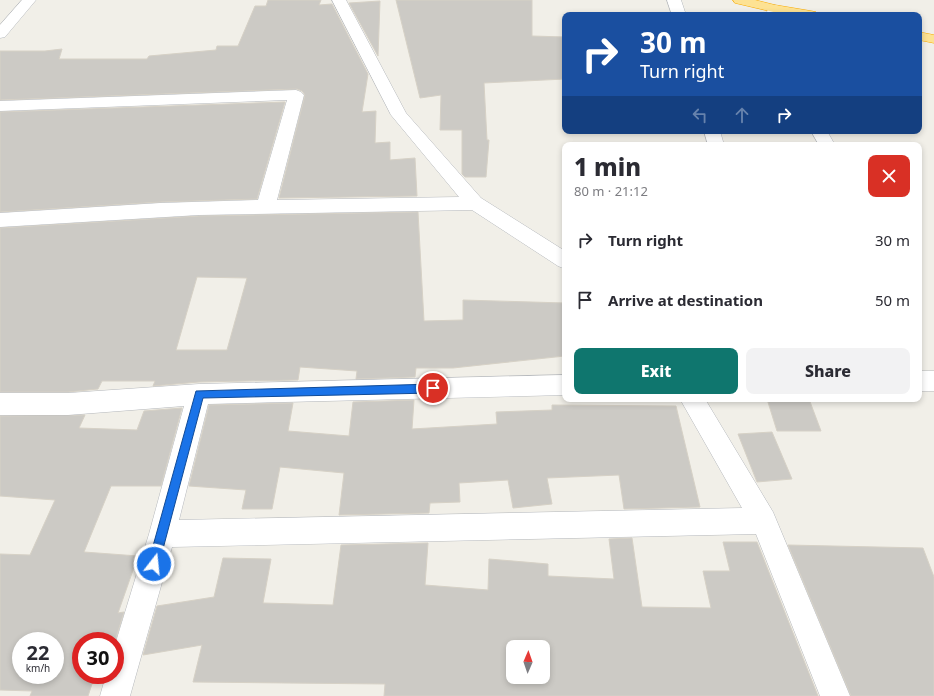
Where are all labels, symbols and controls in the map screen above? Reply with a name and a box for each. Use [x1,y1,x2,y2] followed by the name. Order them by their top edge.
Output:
[640,23,707,61] text: 30 m
[574,28,626,80] icon: right
[640,59,724,83] text: Turn right
[689,104,711,126] icon: left
[731,104,753,126] icon: ahead
[773,104,795,126] icon: right
[574,150,641,183] text: 1 min
[868,155,910,197] button: close
[574,182,648,200] text: 80 m · 21:12
[574,229,596,251] icon: right
[608,230,683,250] text: Turn right
[875,230,910,250] text: 30 m
[574,289,596,311] icon: arrive
[608,290,763,310] text: Arrive at destination
[875,290,910,310] text: 50 m
[574,348,738,394] button: Exit
[746,348,910,394] button: Share
[416,371,450,405] pin
[422,377,444,399] icon: arrive
[133,543,175,585] position arrow
[72,632,124,684] speed limit sign: 30
[27,639,49,666] text: 22
[506,640,550,684] north arrow
[506,640,550,684] map controls
[26,661,50,675] text: km/h

